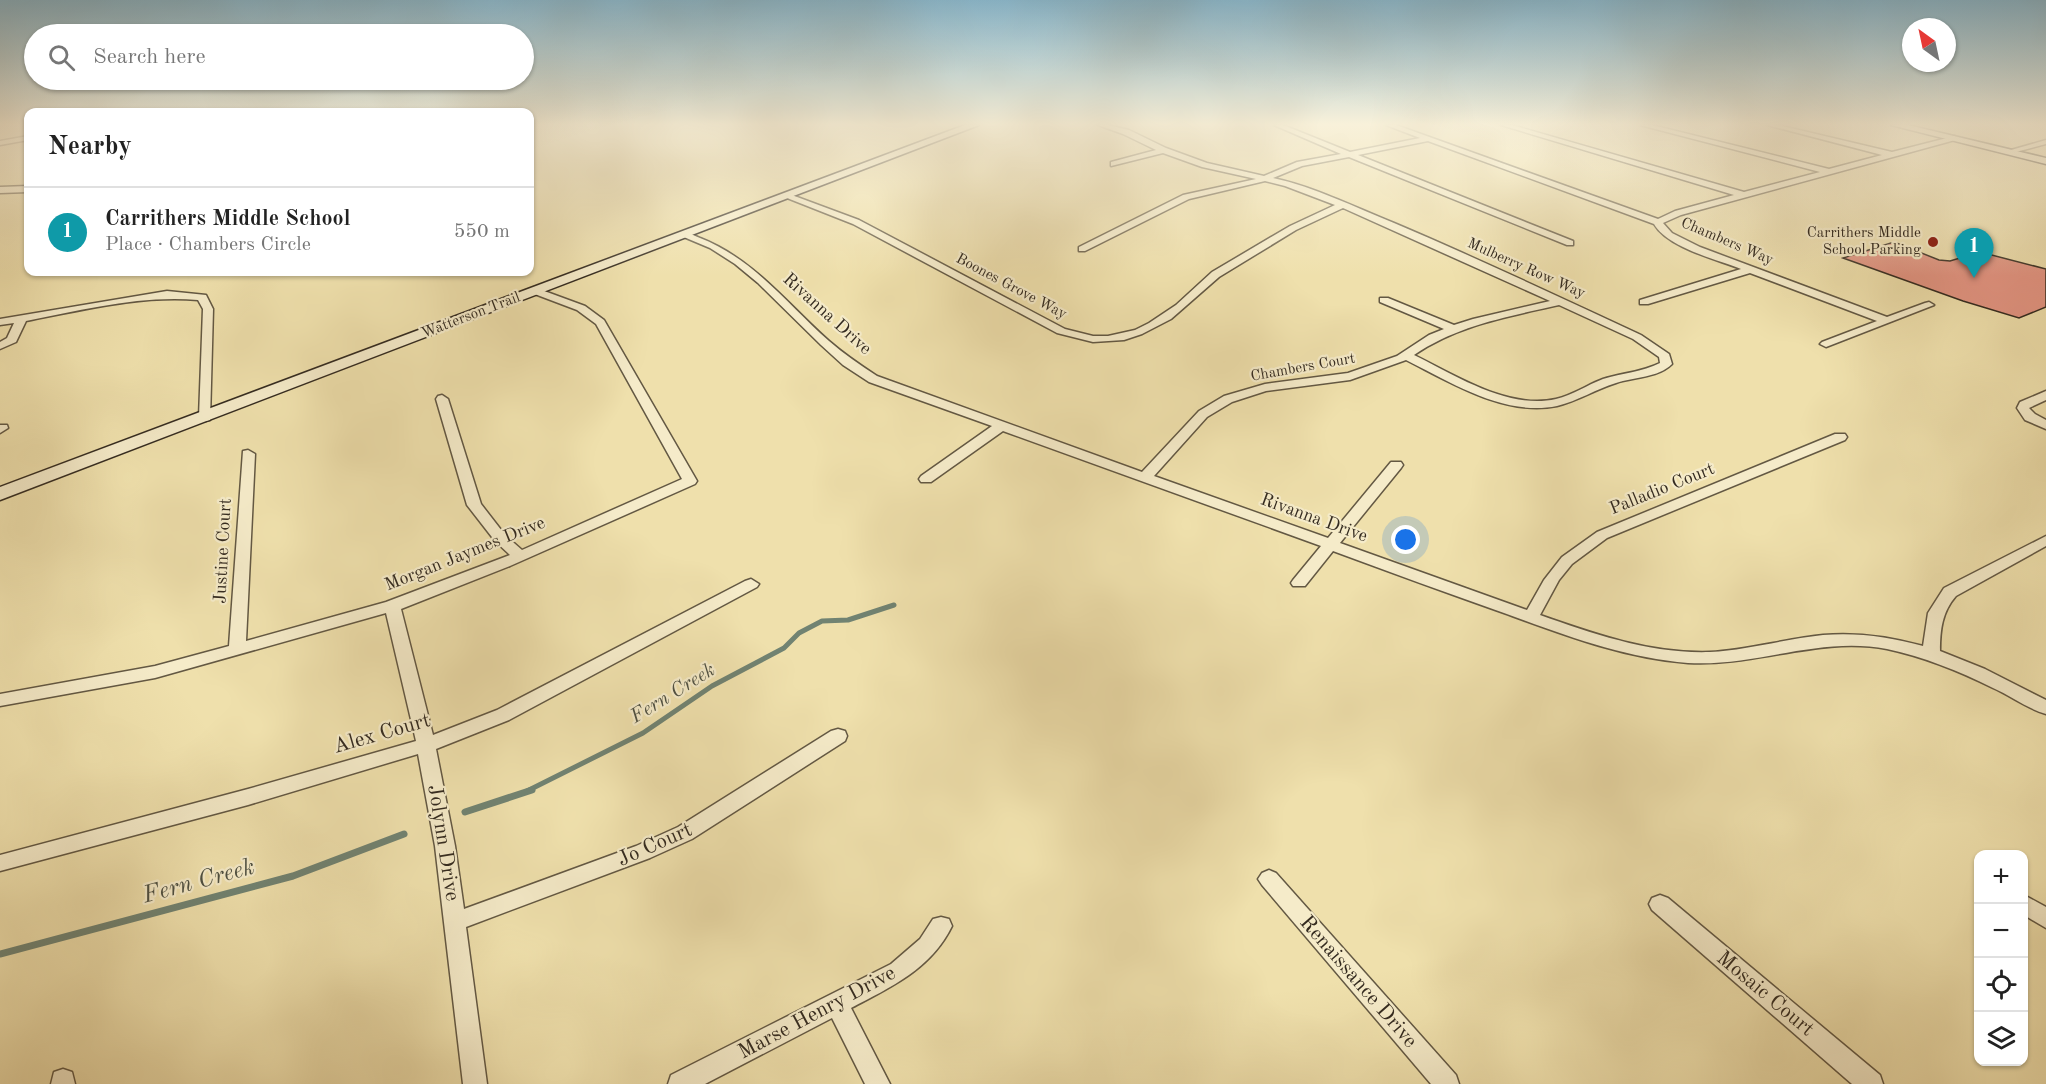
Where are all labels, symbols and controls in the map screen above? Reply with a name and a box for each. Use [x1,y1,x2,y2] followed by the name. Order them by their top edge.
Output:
[1902,18,1956,72] north arrow
[24,24,534,90] search box
[45,41,78,74] icon: search
[93,46,206,68] text: Search here
[48,134,132,160] text: Nearby
[105,208,350,230] text: Carrithers Middle School
[1679,216,1775,268] street label: Chambers Way
[62,222,73,242] text: 1
[454,222,510,242] text: 550 m
[1807,226,1921,258] place label: Carrithers Middle School Parking
[1954,228,1994,278] pin: 1
[105,235,311,255] text: Place · Chambers Circle
[1926,235,1940,249] marker: Carrithers Middle School Parking
[1465,236,1587,302] street label: Mulberry Row Way
[953,252,1069,323] street label: Boones Grove Way
[779,270,875,358] street label: Rivanna Drive
[420,290,522,342] street label: Watterson Trail
[1250,351,1356,385] street label: Chambers Court
[1607,460,1717,518] street label: Palladio Court
[1258,490,1370,546] street label: Rivanna Drive
[211,498,235,604] street label: Justine Court
[382,514,548,594] street label: Morgan Jaymes Drive
[1391,525,1420,554] your location
[626,660,719,728] water label: Fern Creek
[331,710,433,758] street label: Alex Court
[423,783,463,903] street label: Jolynn Drive
[615,819,695,871] street label: Jo Court
[1974,850,2028,1066] map controls
[1974,850,2028,904] button: +
[139,856,258,909] water label: Fern Creek
[1974,904,2028,958] button: −
[1295,912,1421,1052] street label: Renaissance Drive
[1712,947,1818,1041] street label: Mosaic Court
[1974,958,2028,1012] button: locate
[735,963,899,1063] street label: Marse Henry Drive
[1974,1012,2028,1066] button: layers

